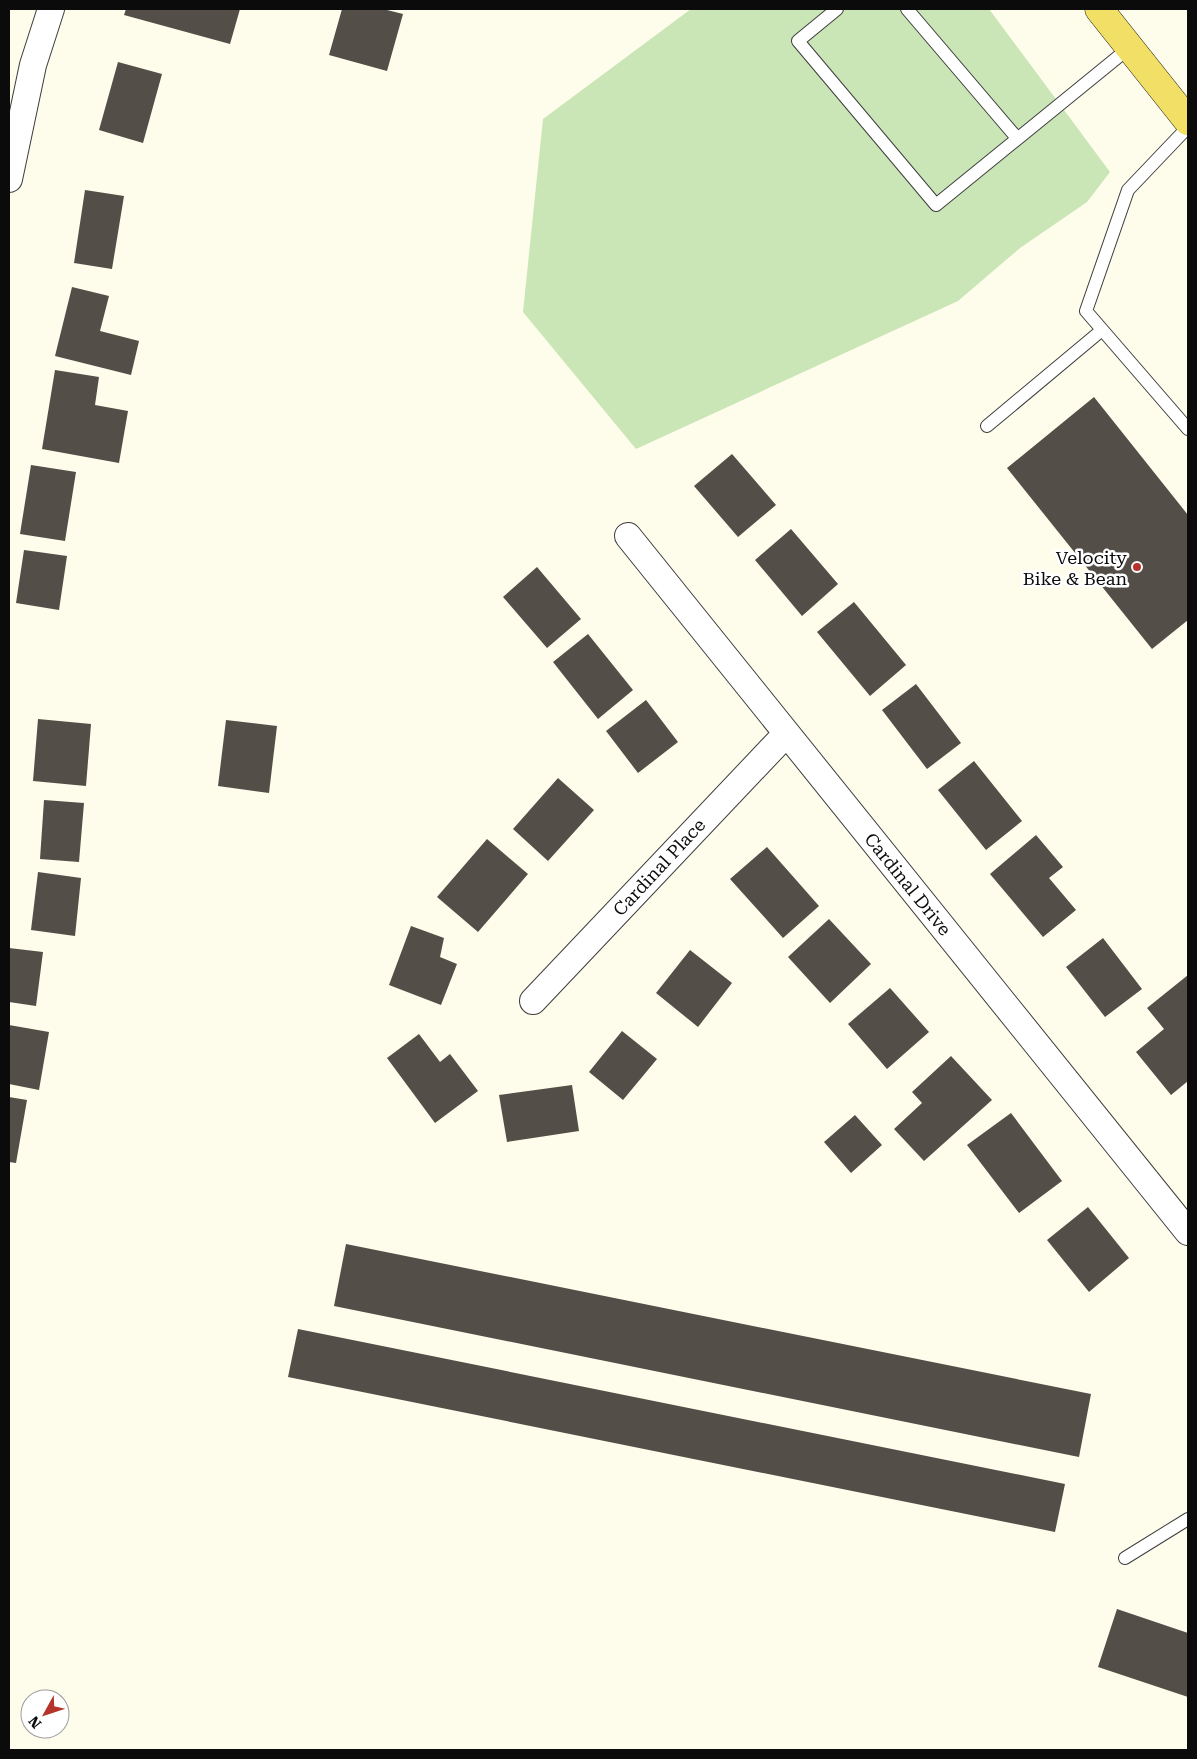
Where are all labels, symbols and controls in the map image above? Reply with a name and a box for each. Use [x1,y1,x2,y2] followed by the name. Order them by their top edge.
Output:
[1023,547,1127,589] place label: Velocity Bike & Bean
[1131,561,1143,573] marker: Velocity Bike & Bean
[609,814,709,920] street label: Cardinal Place
[860,829,956,940] street label: Cardinal Drive
[20,1689,70,1739] north arrow
[25,1713,45,1732] text: N

